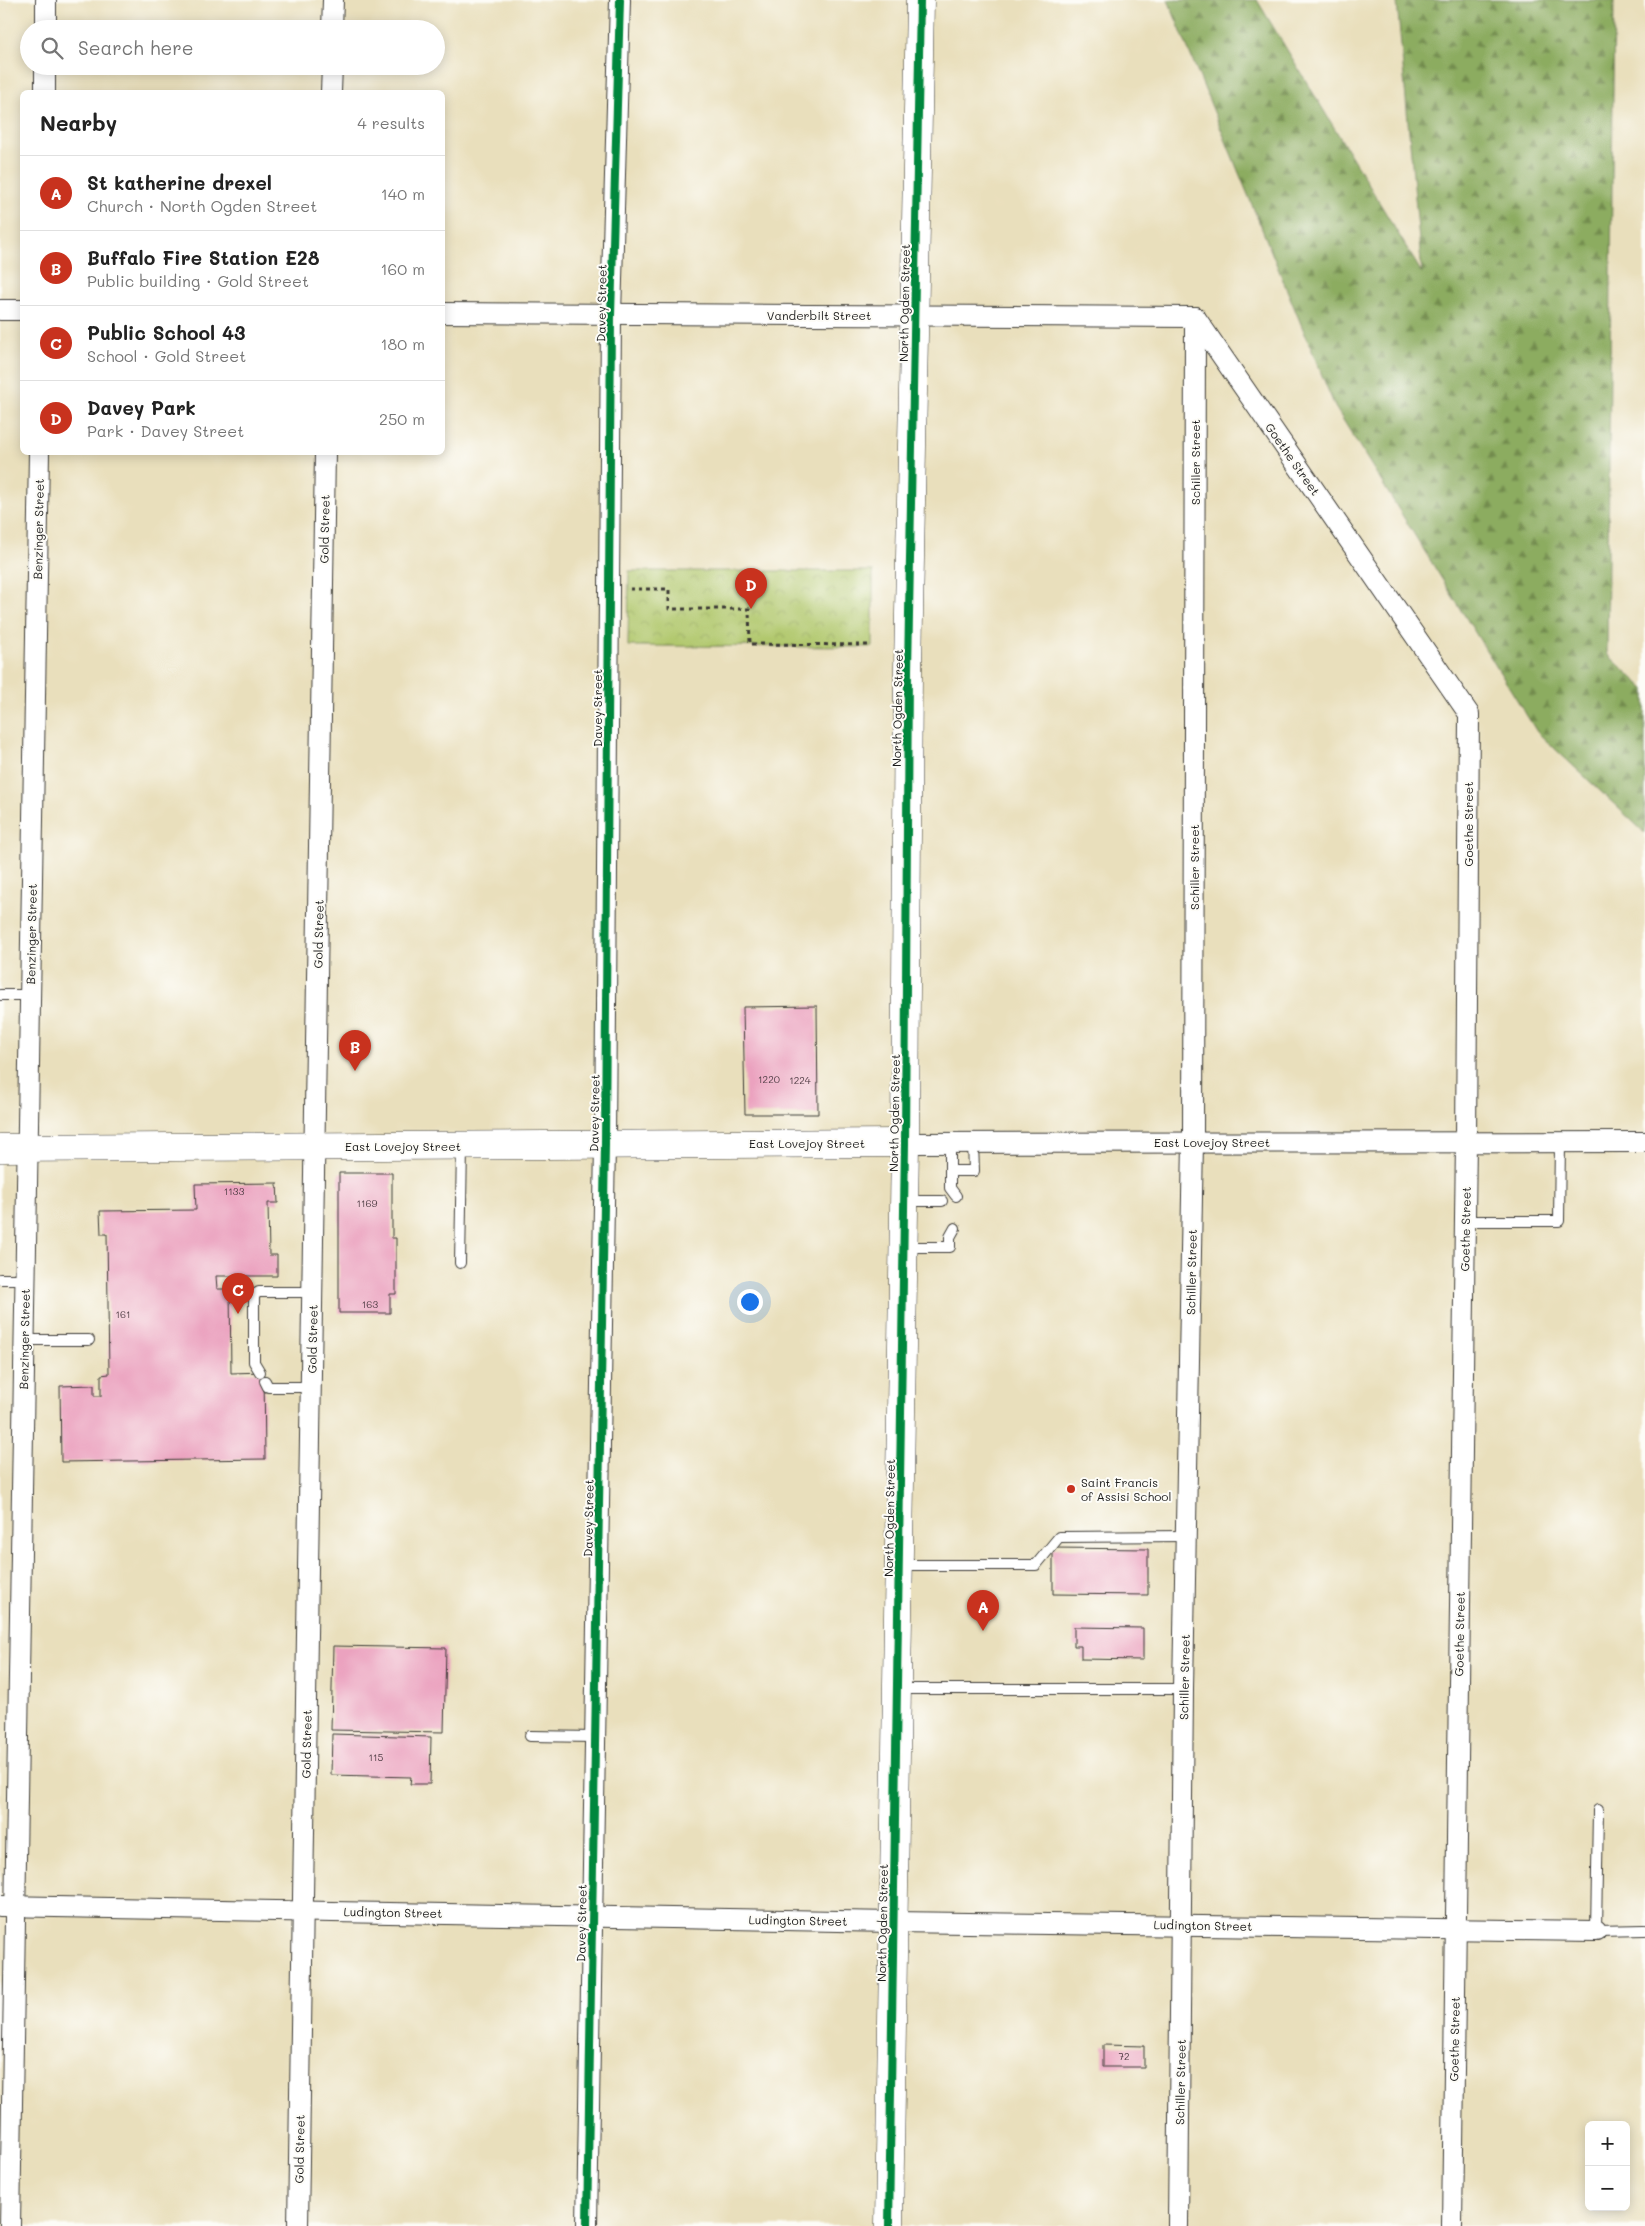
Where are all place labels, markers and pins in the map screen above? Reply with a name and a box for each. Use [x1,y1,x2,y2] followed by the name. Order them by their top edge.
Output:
[735,568,767,609] pin: D
[339,1030,371,1071] pin: B
[222,1273,254,1314] pin: C
[1081,1474,1171,1504] place label: Saint Francis of Assisi School
[1065,1483,1077,1495] marker: Saint Francis of Assisi School
[967,1590,999,1631] pin: A

